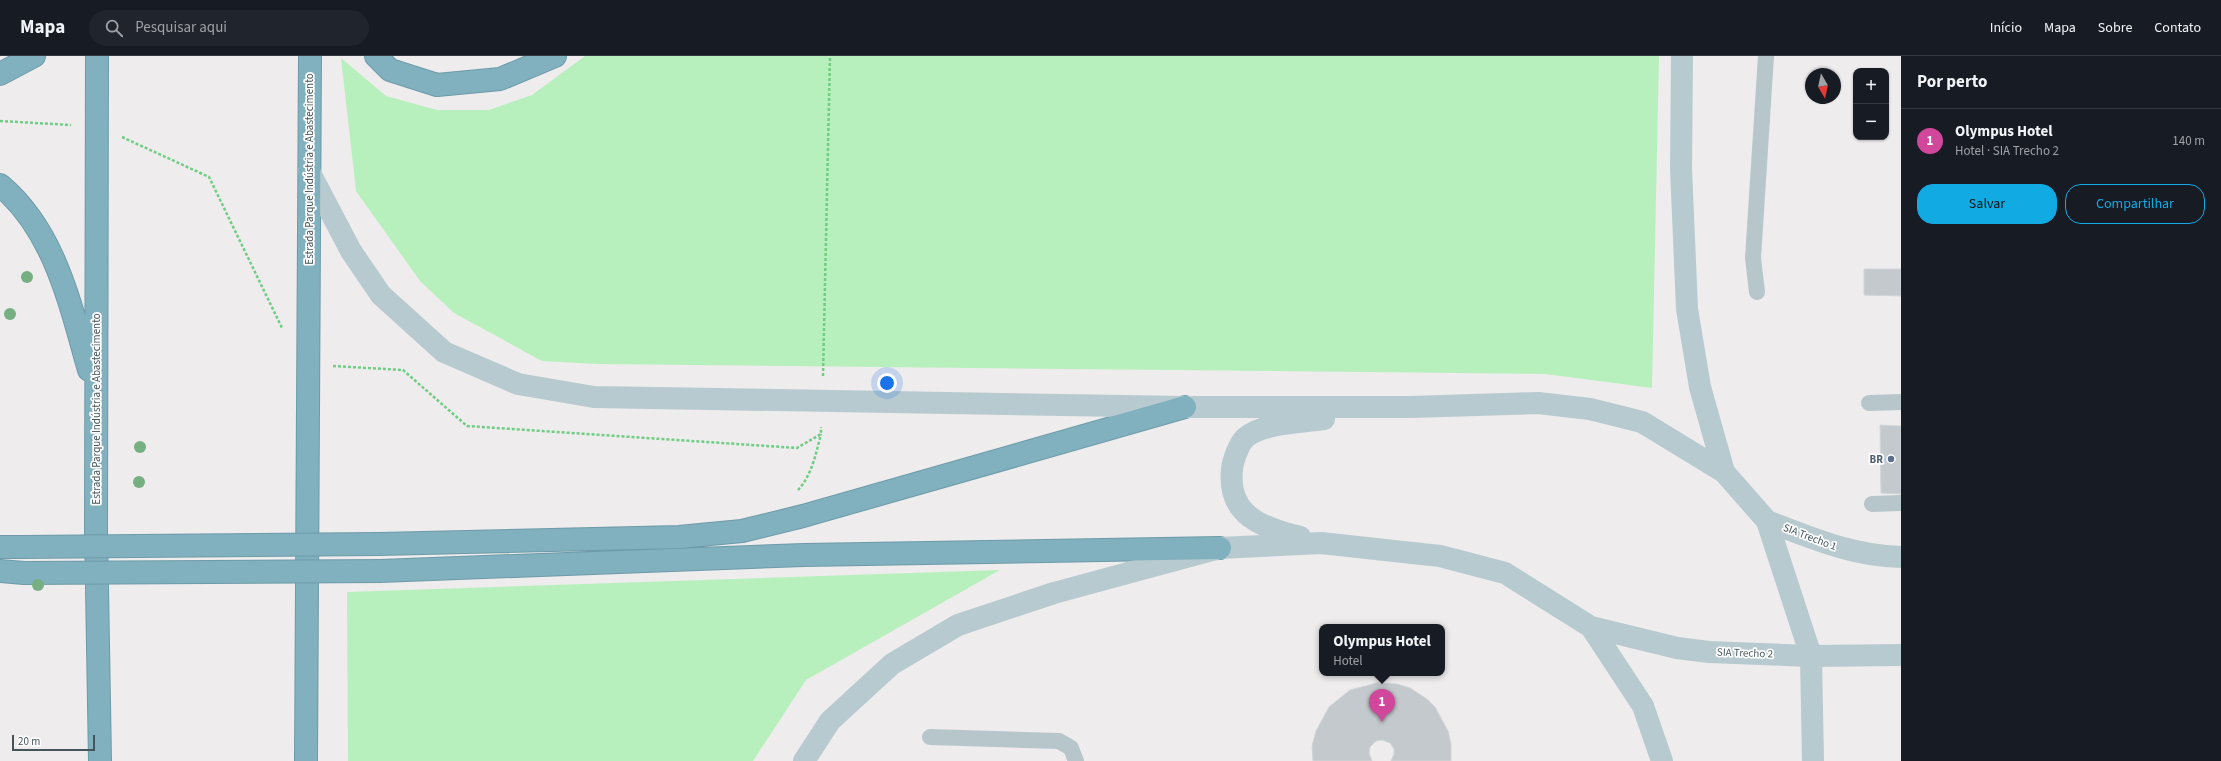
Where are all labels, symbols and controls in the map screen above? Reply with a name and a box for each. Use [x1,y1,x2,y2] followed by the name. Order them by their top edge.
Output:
[89,10,369,46] search box
[20,14,65,41] text: Mapa
[103,17,125,39] icon: search
[135,17,227,38] text: Pesquisar aqui
[1990,18,2022,38] text: Início
[2044,18,2076,38] text: Mapa
[2098,18,2132,38] text: Sobre
[2154,18,2201,38] text: Contato
[1805,68,1841,104] north arrow
[1853,68,1889,140] map controls
[1853,68,1889,104] button: +
[1917,70,1987,94] text: Por perto
[302,73,317,265] street label: Estrada Parque Indústria e Abastecimento
[1853,104,1889,140] button: −
[1955,121,2053,142] text: Olympus Hotel
[1927,132,1933,150] text: 1
[2172,132,2205,150] text: 140 m
[1955,142,2059,160] text: Hotel · SIA Trecho 2
[1917,184,2057,224] button: Salvar
[2065,184,2205,224] button: Compartilhar
[89,313,104,505] street label: Estrada Parque Indústria e Abastecimento
[877,373,897,393] your location
[1870,452,1883,467] place label: BR
[1886,454,1896,464] marker: BR
[1781,520,1839,554] street label: SIA Trecho 1
[1319,624,1445,676] popup
[1333,631,1431,652] text: Olympus Hotel
[1717,645,1773,661] street label: SIA Trecho 2
[1333,652,1363,670] text: Hotel
[1369,689,1395,722] pin: 1
[12,733,95,752] scale bar
[18,734,40,749] text: 20 m

